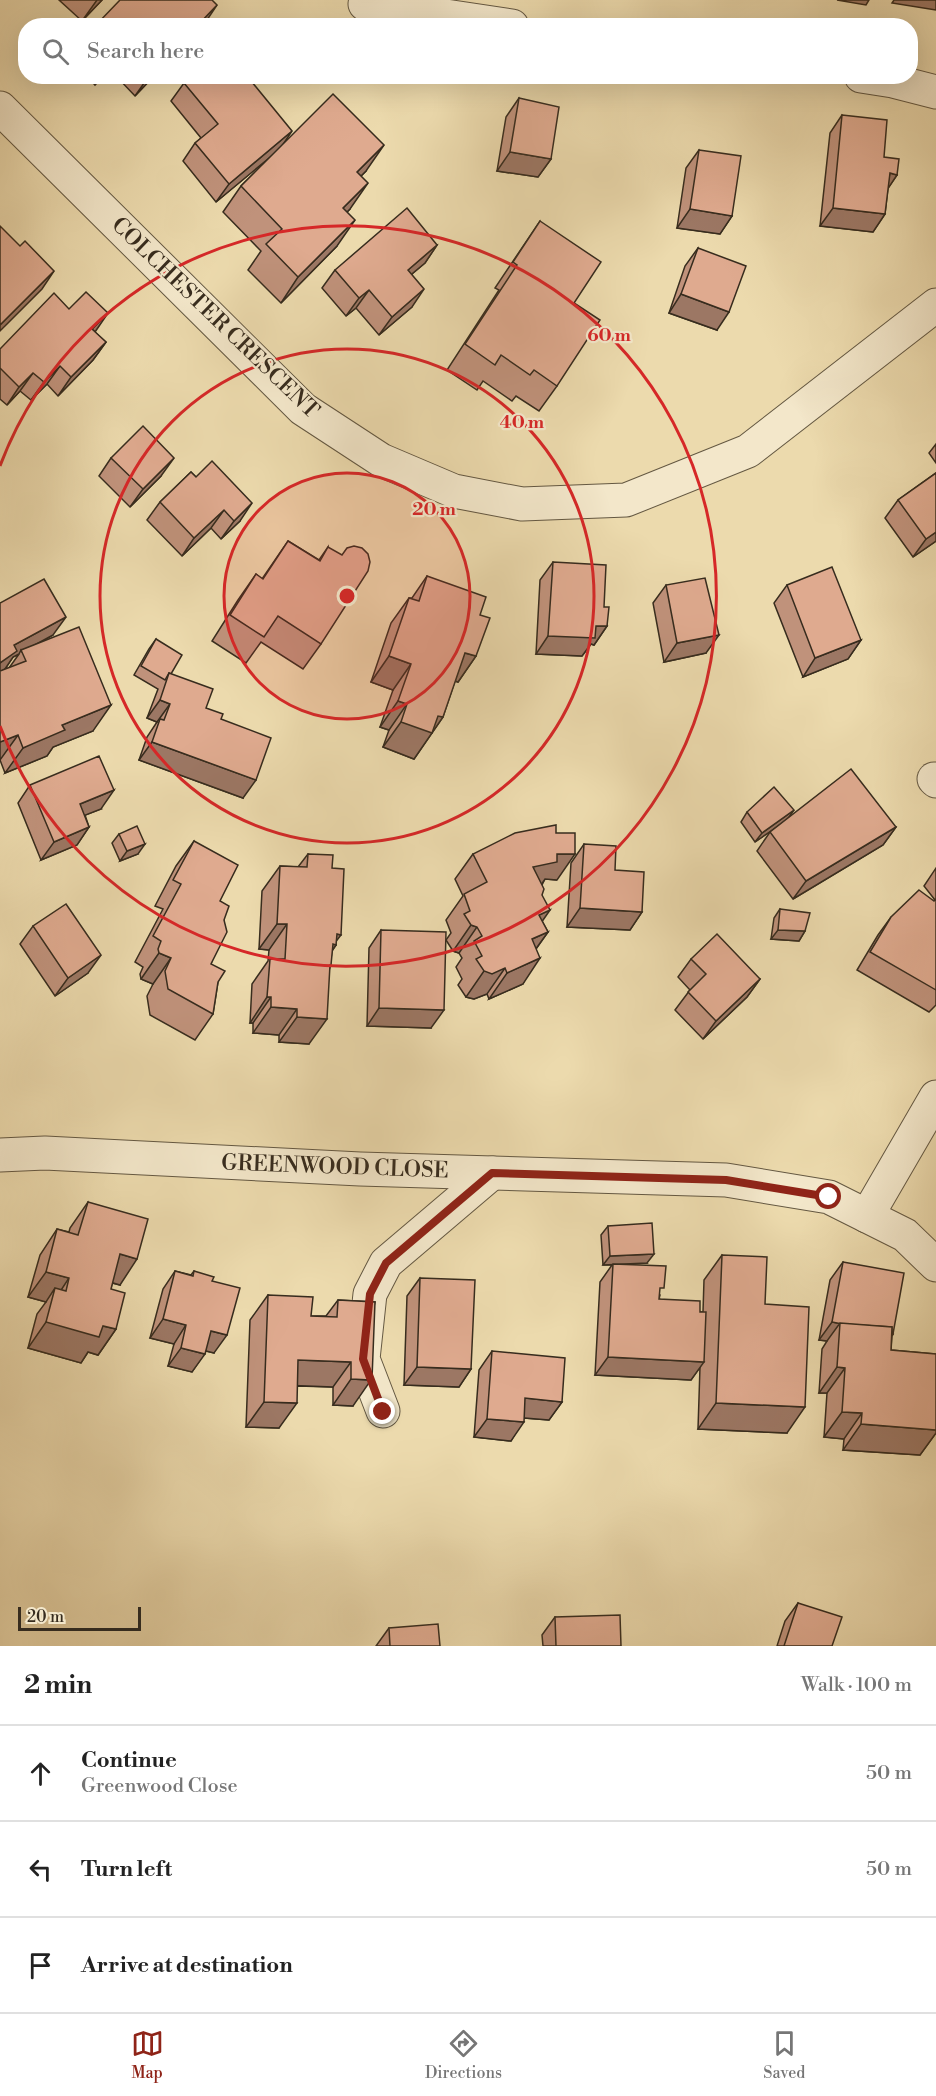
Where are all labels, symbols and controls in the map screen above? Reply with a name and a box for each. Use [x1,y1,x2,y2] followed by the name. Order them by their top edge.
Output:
[18,18,918,84] search box
[39,35,72,68] icon: search
[87,38,204,65] text: Search here
[106,212,324,424] street label: COLCHESTER CRESCENT
[587,324,631,347] text: 60 m
[500,411,545,434] text: 40 m
[412,498,456,521] text: 20 m
[337,586,357,606] centre of rings
[221,1150,449,1184] street label: GREENWOOD CLOSE
[815,1183,841,1209] route start
[369,1398,395,1424] route end
[18,1604,141,1632] scale bar
[27,1607,64,1627] text: 20 m
[24,1669,92,1701] text: 2 min
[801,1673,912,1698] text: Walk · 100 m
[81,1747,177,1774] text: Continue
[24,1757,57,1790] icon: ahead
[866,1761,912,1786] text: 50 m
[81,1774,238,1799] text: Greenwood Close
[24,1853,57,1886] icon: left
[81,1856,172,1883] text: Turn left
[866,1857,912,1882] text: 50 m
[24,1949,57,1982] icon: arrive
[81,1952,293,1979] text: Arrive at destination
[131,2027,164,2083] tab: Map
[425,2027,502,2083] tab: Directions
[763,2027,805,2083] tab: Saved

